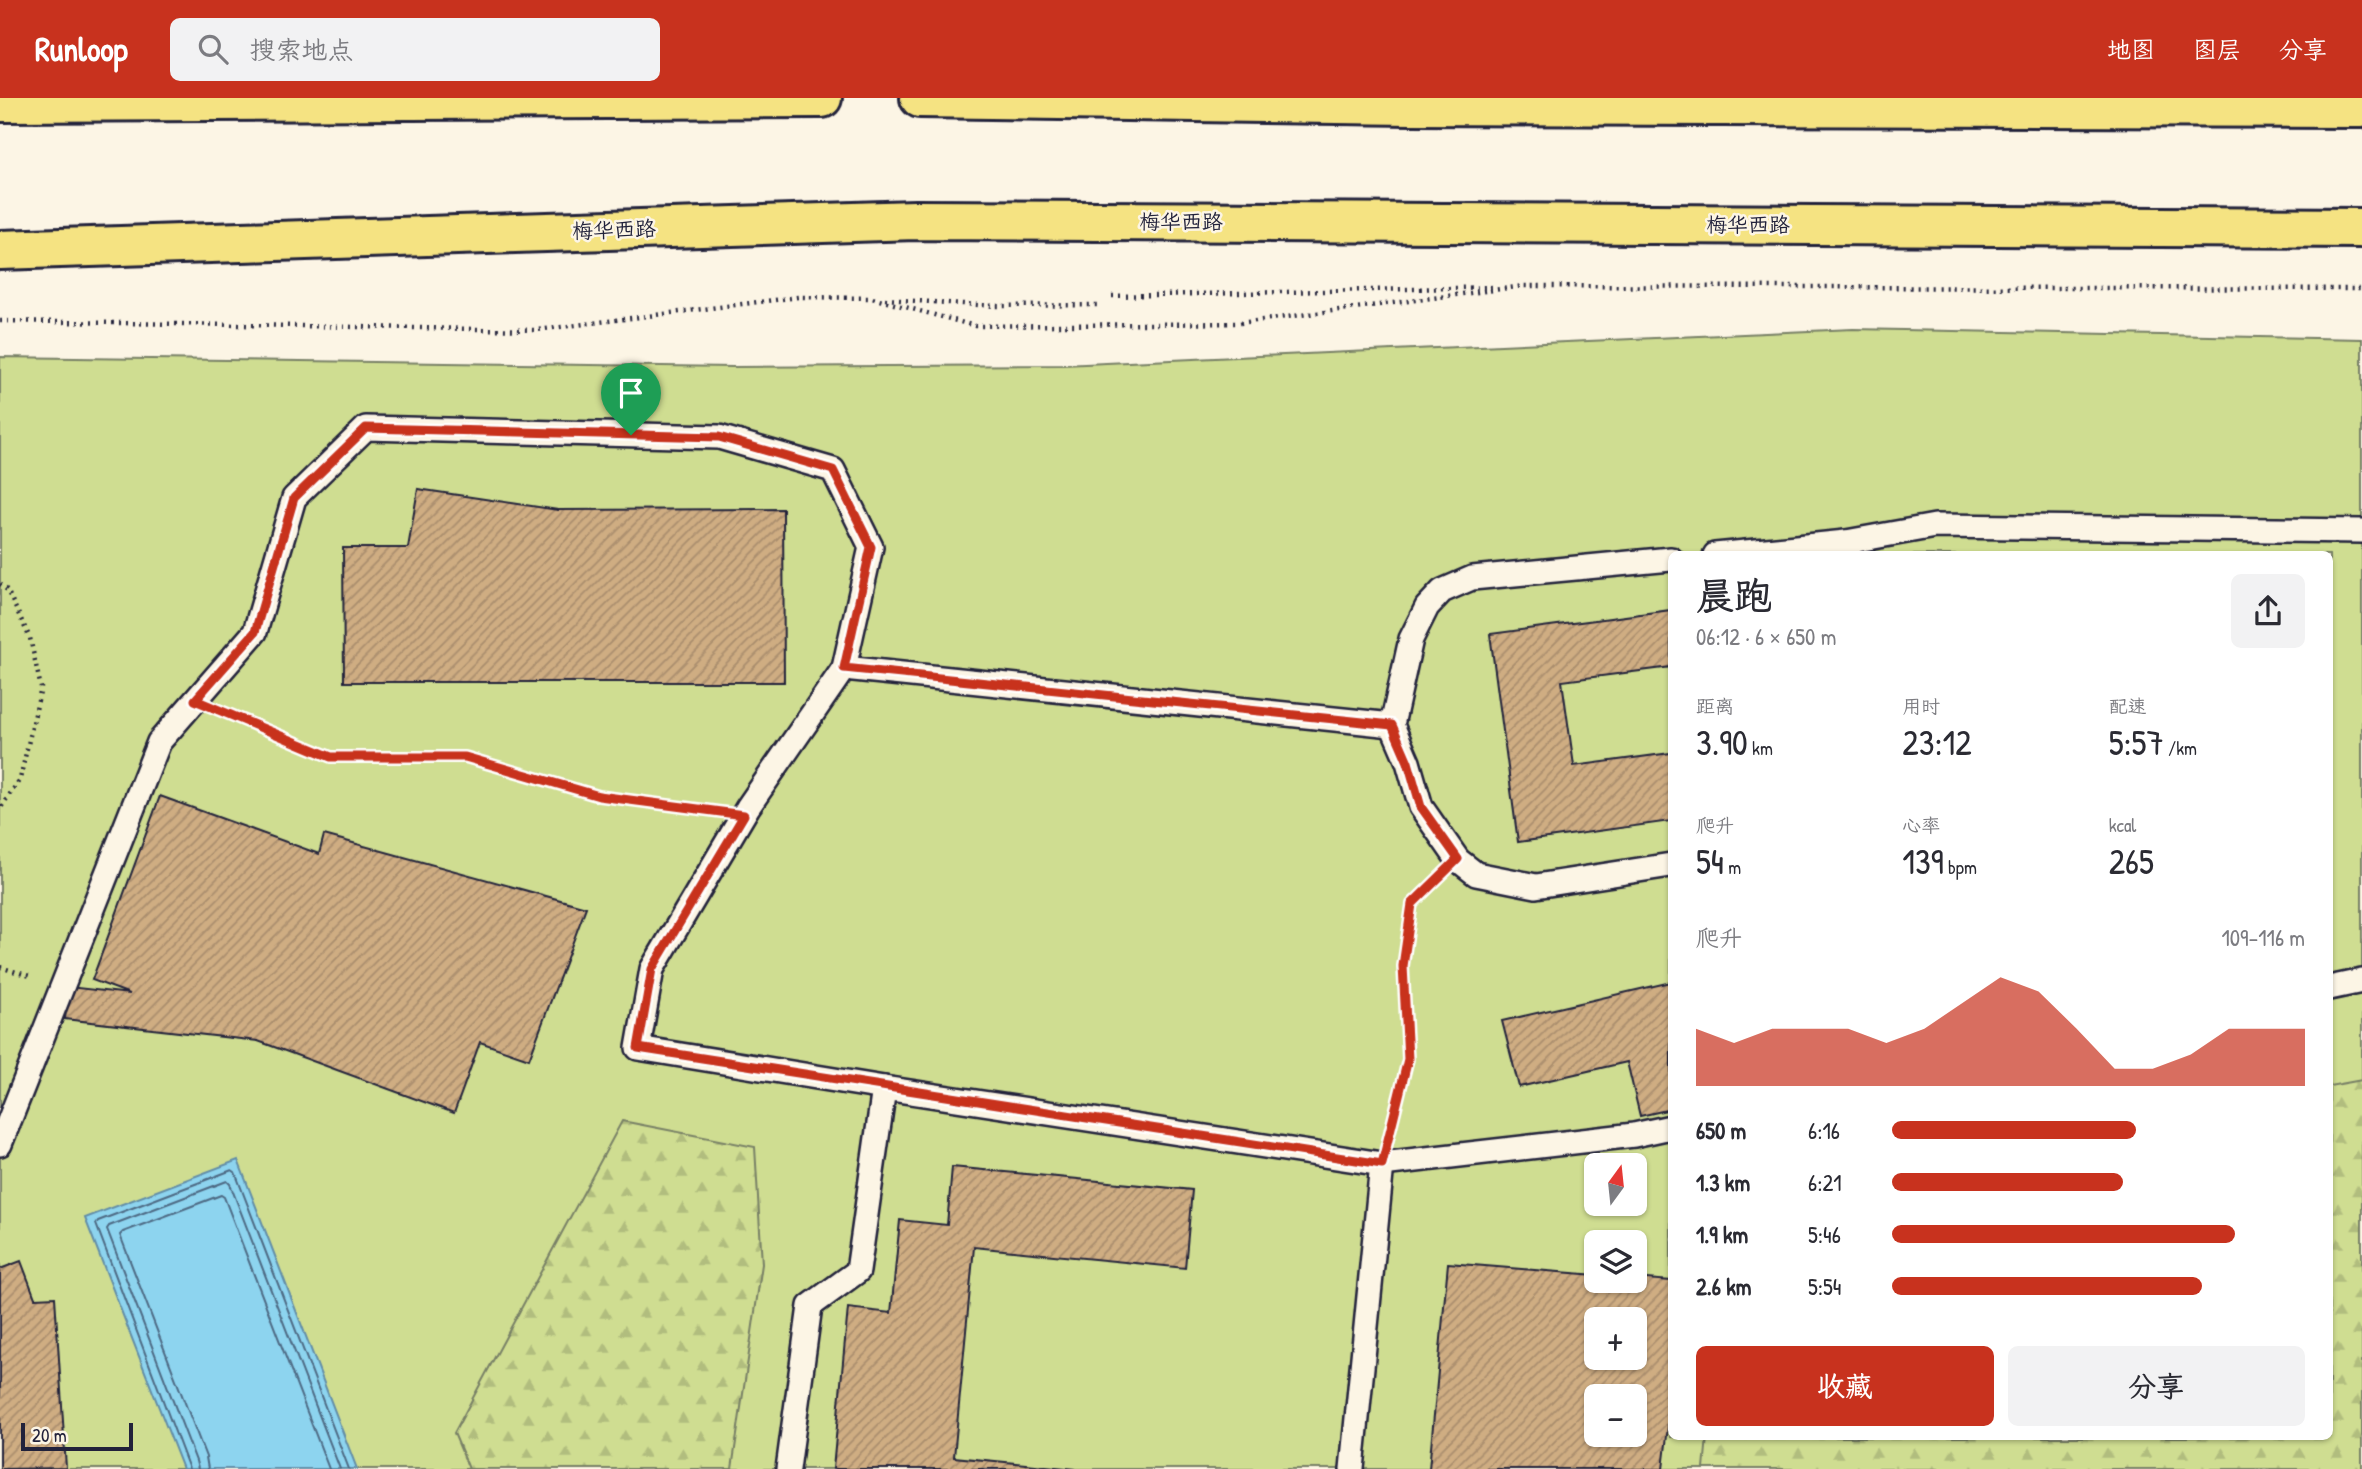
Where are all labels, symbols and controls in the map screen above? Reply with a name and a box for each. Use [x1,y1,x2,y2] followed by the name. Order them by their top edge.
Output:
[170,18,660,81] search box
[35,27,128,71] text: Runloop
[194,30,232,68] icon: search
[250,32,354,67] text: 搜索地点
[2107,33,2155,65] text: 地图
[2193,33,2241,65] text: 图层
[2279,33,2327,65] text: 分享
[1139,207,1223,236] street label: 梅华西路
[1706,210,1790,239] street label: 梅华西路
[572,214,656,245] street label: 梅华西路
[601,363,661,435] pin
[612,374,650,412] icon: arrive
[1696,569,1772,621] text: 晨跑
[2231,574,2305,648] button: share
[1696,621,1836,652] text: 06:12 · 6 × 650 m
[1696,693,1734,719] text: 距离
[1902,693,1940,719] text: 用时
[2109,693,2147,719] text: 配速
[1696,719,1748,766] text: 3.90
[1902,719,1972,766] text: 23:12
[2109,719,2164,766] text: 5:57
[1748,735,1773,761] text: km
[2164,735,2197,761] text: /km
[1696,812,1734,838] text: 爬升
[1902,812,1940,838] text: 心率
[2109,812,2136,838] text: kcal
[1696,838,1724,885] text: 54
[1902,838,1944,885] text: 139
[2109,838,2154,885] text: 265
[1724,854,1741,880] text: m
[1944,854,1977,880] text: bpm
[1696,922,1742,953] text: 爬升
[2221,922,2305,953] text: 109–116 m
[1696,1115,1746,1146] text: 650 m
[1808,1115,1840,1146] text: 6:16
[1584,1153,1647,1216] north arrow
[1584,1153,1647,1447] map controls
[1696,1167,1750,1198] text: 1.3 km
[1808,1167,1842,1198] text: 6:21
[1696,1219,1748,1250] text: 1.9 km
[1808,1219,1841,1250] text: 5:46
[1584,1230,1647,1293] button: layers
[1696,1271,1751,1302] text: 2.6 km
[1808,1271,1841,1302] text: 5:54
[1584,1307,1647,1370] button: +
[1696,1346,1994,1426] button: 收藏
[2008,1346,2305,1426] button: 分享
[1584,1384,1647,1447] button: −
[21,1420,133,1452] scale bar
[32,1422,67,1448] text: 20 m

